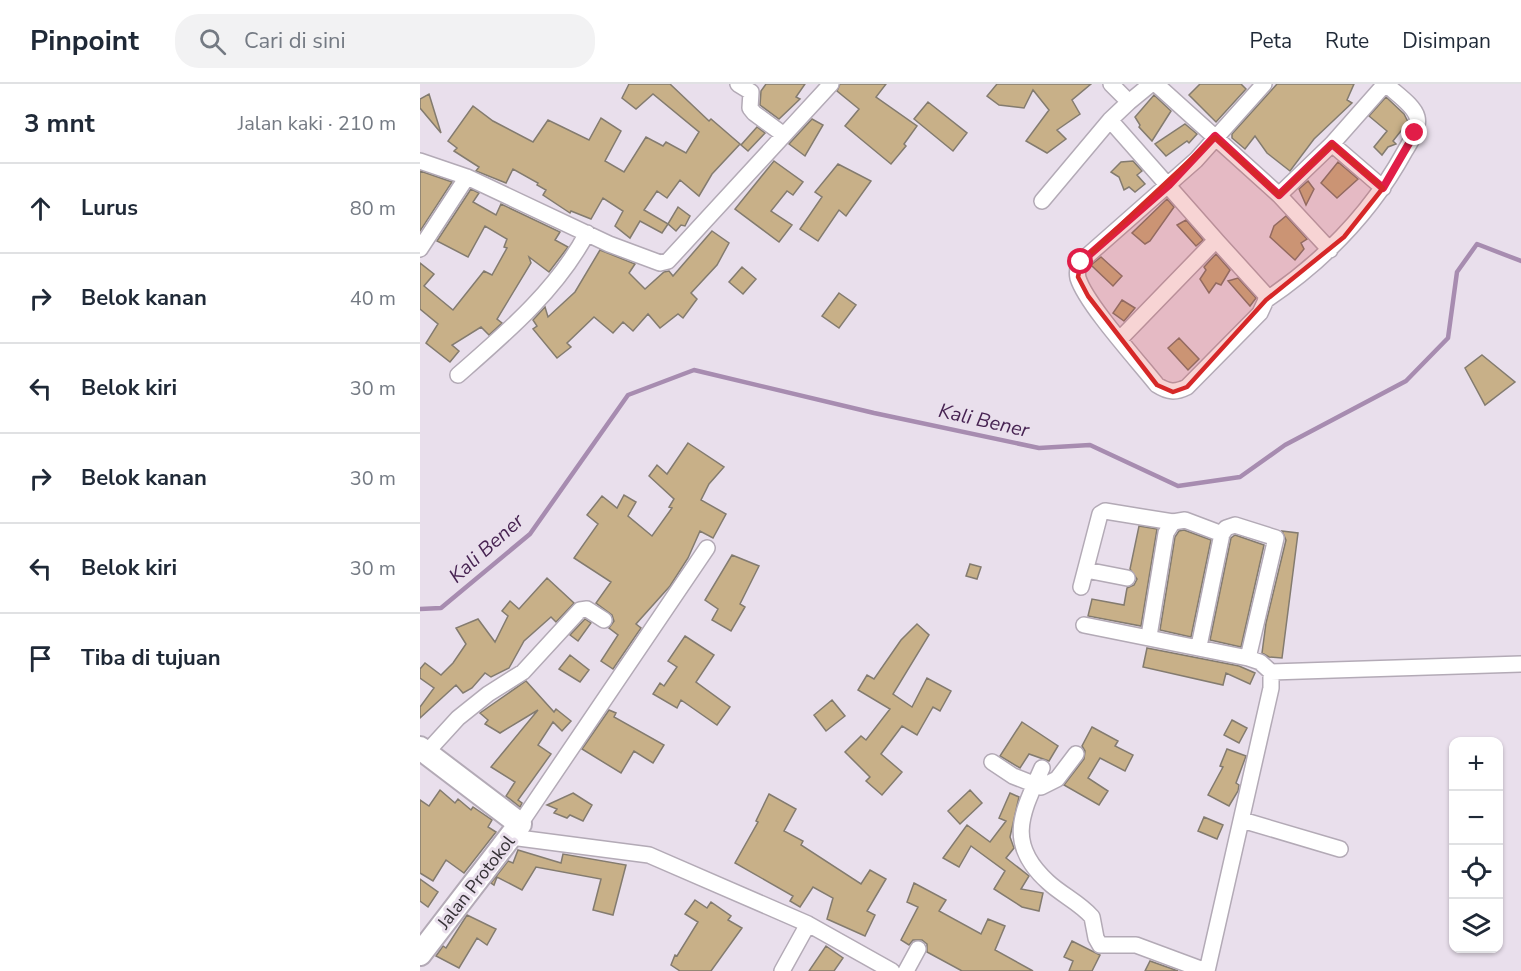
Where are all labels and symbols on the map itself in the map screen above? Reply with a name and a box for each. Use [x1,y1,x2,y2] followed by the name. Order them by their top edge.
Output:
[1401,119,1427,145] route end
[1067,248,1093,274] route start
[936,397,1033,444] water label: Kali Bener
[443,507,530,589] water label: Kali Bener
[431,830,521,935] street label: Jalan Protokol

